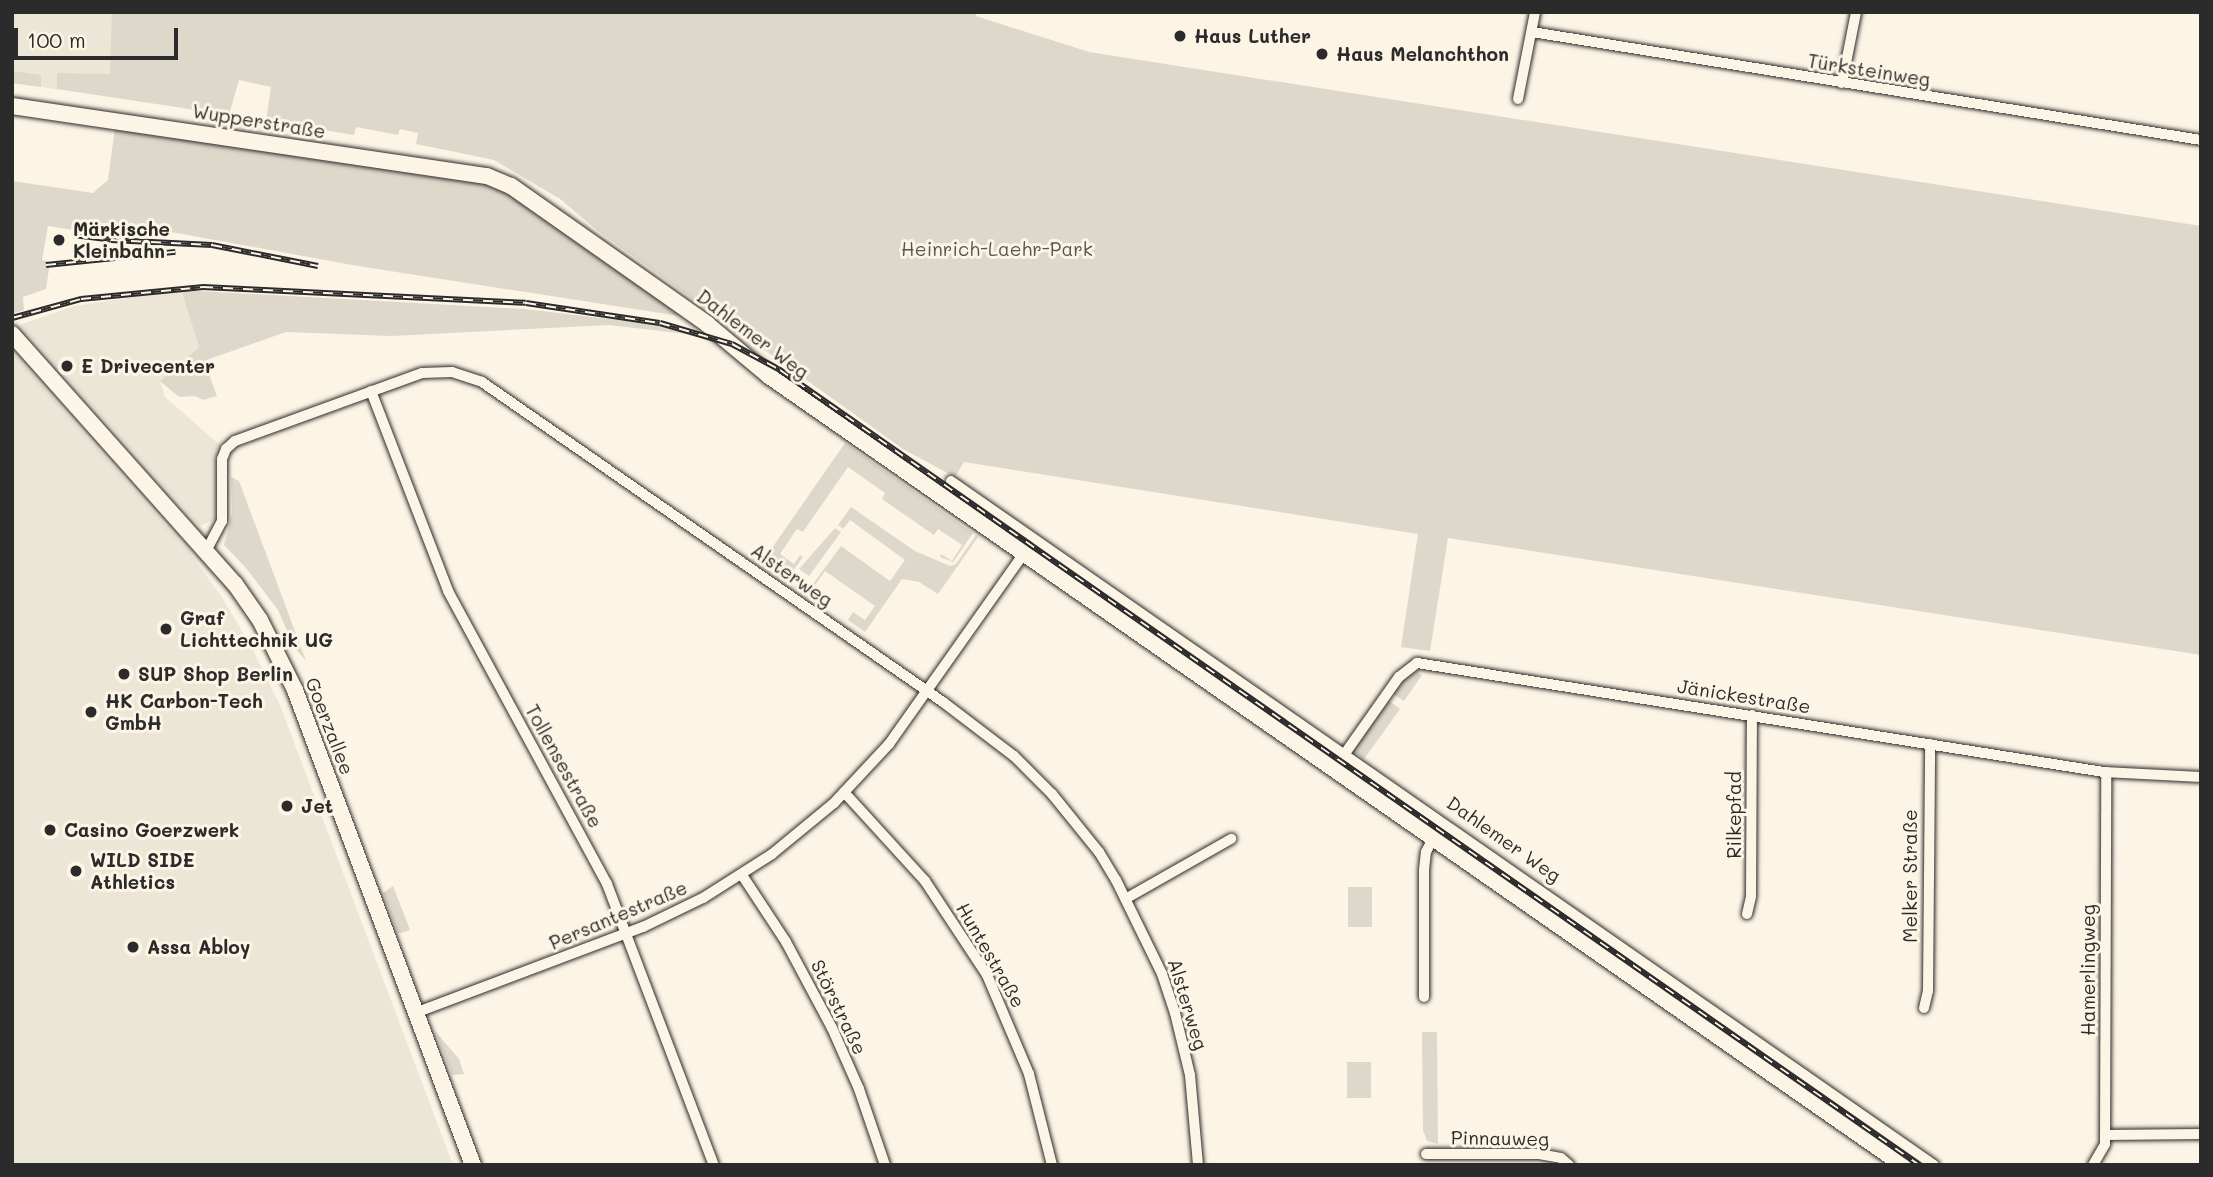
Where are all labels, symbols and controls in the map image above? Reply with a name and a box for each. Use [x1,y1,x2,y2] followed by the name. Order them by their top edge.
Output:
[18,14,182,58] scale bar
[1194,25,1311,47] place label: Haus Luther
[27,26,86,53] text: 100 m
[1172,28,1188,44] marker: Haus Luther
[1336,43,1509,65] place label: Haus Melanchthon
[1314,46,1330,62] marker: Haus Melanchthon
[1806,49,1932,91] street label: Türksteinweg
[191,99,327,143] street label: Wupperstraße
[73,218,170,262] place label: Märkische Kleinbahn
[51,232,67,248] marker: Märkische Kleinbahn
[901,238,1093,260] park label: Heinrich-Laehr-Park
[693,285,813,383] street label: Dahlemer Weg
[81,355,215,377] place label: E Drivecenter
[59,358,75,374] marker: E Drivecenter
[747,539,837,611] street label: Alsterweg
[180,607,333,651] place label: Graf Lichttechnik UG
[158,621,174,637] marker: Graf Lichttechnik UG
[138,663,293,685] place label: SUP Shop Berlin
[116,666,132,682] marker: SUP Shop Berlin
[301,674,359,778] street label: Goerzallee
[1676,674,1812,718] street label: Jänickestraße
[105,690,263,734] place label: HK Carbon-Tech GmbH
[521,700,607,832] street label: Tollensestraße
[83,704,99,720] marker: HK Carbon-Tech GmbH
[1723,771,1745,859] street label: Rilkepfad
[1443,791,1565,887] street label: Dahlemer Weg
[301,795,333,817] place label: Jet
[279,798,295,814] marker: Jet
[1899,809,1921,943] street label: Melker Straße
[64,819,239,841] place label: Casino Goerzwerk
[42,822,58,838] marker: Casino Goerzwerk
[90,849,195,893] place label: WILD SIDE Athletics
[68,863,84,879] marker: WILD SIDE Athletics
[546,876,690,954] street label: Persantestraße
[952,898,1030,1012] street label: Huntestraße
[2077,904,2099,1036] street label: Hamerlingweg
[147,936,250,958] place label: Assa Abloy
[125,939,141,955] marker: Assa Abloy
[806,956,872,1058] street label: Störstraße
[1163,956,1213,1052] street label: Alsterweg
[1451,1126,1549,1150] street label: Pinnauweg

